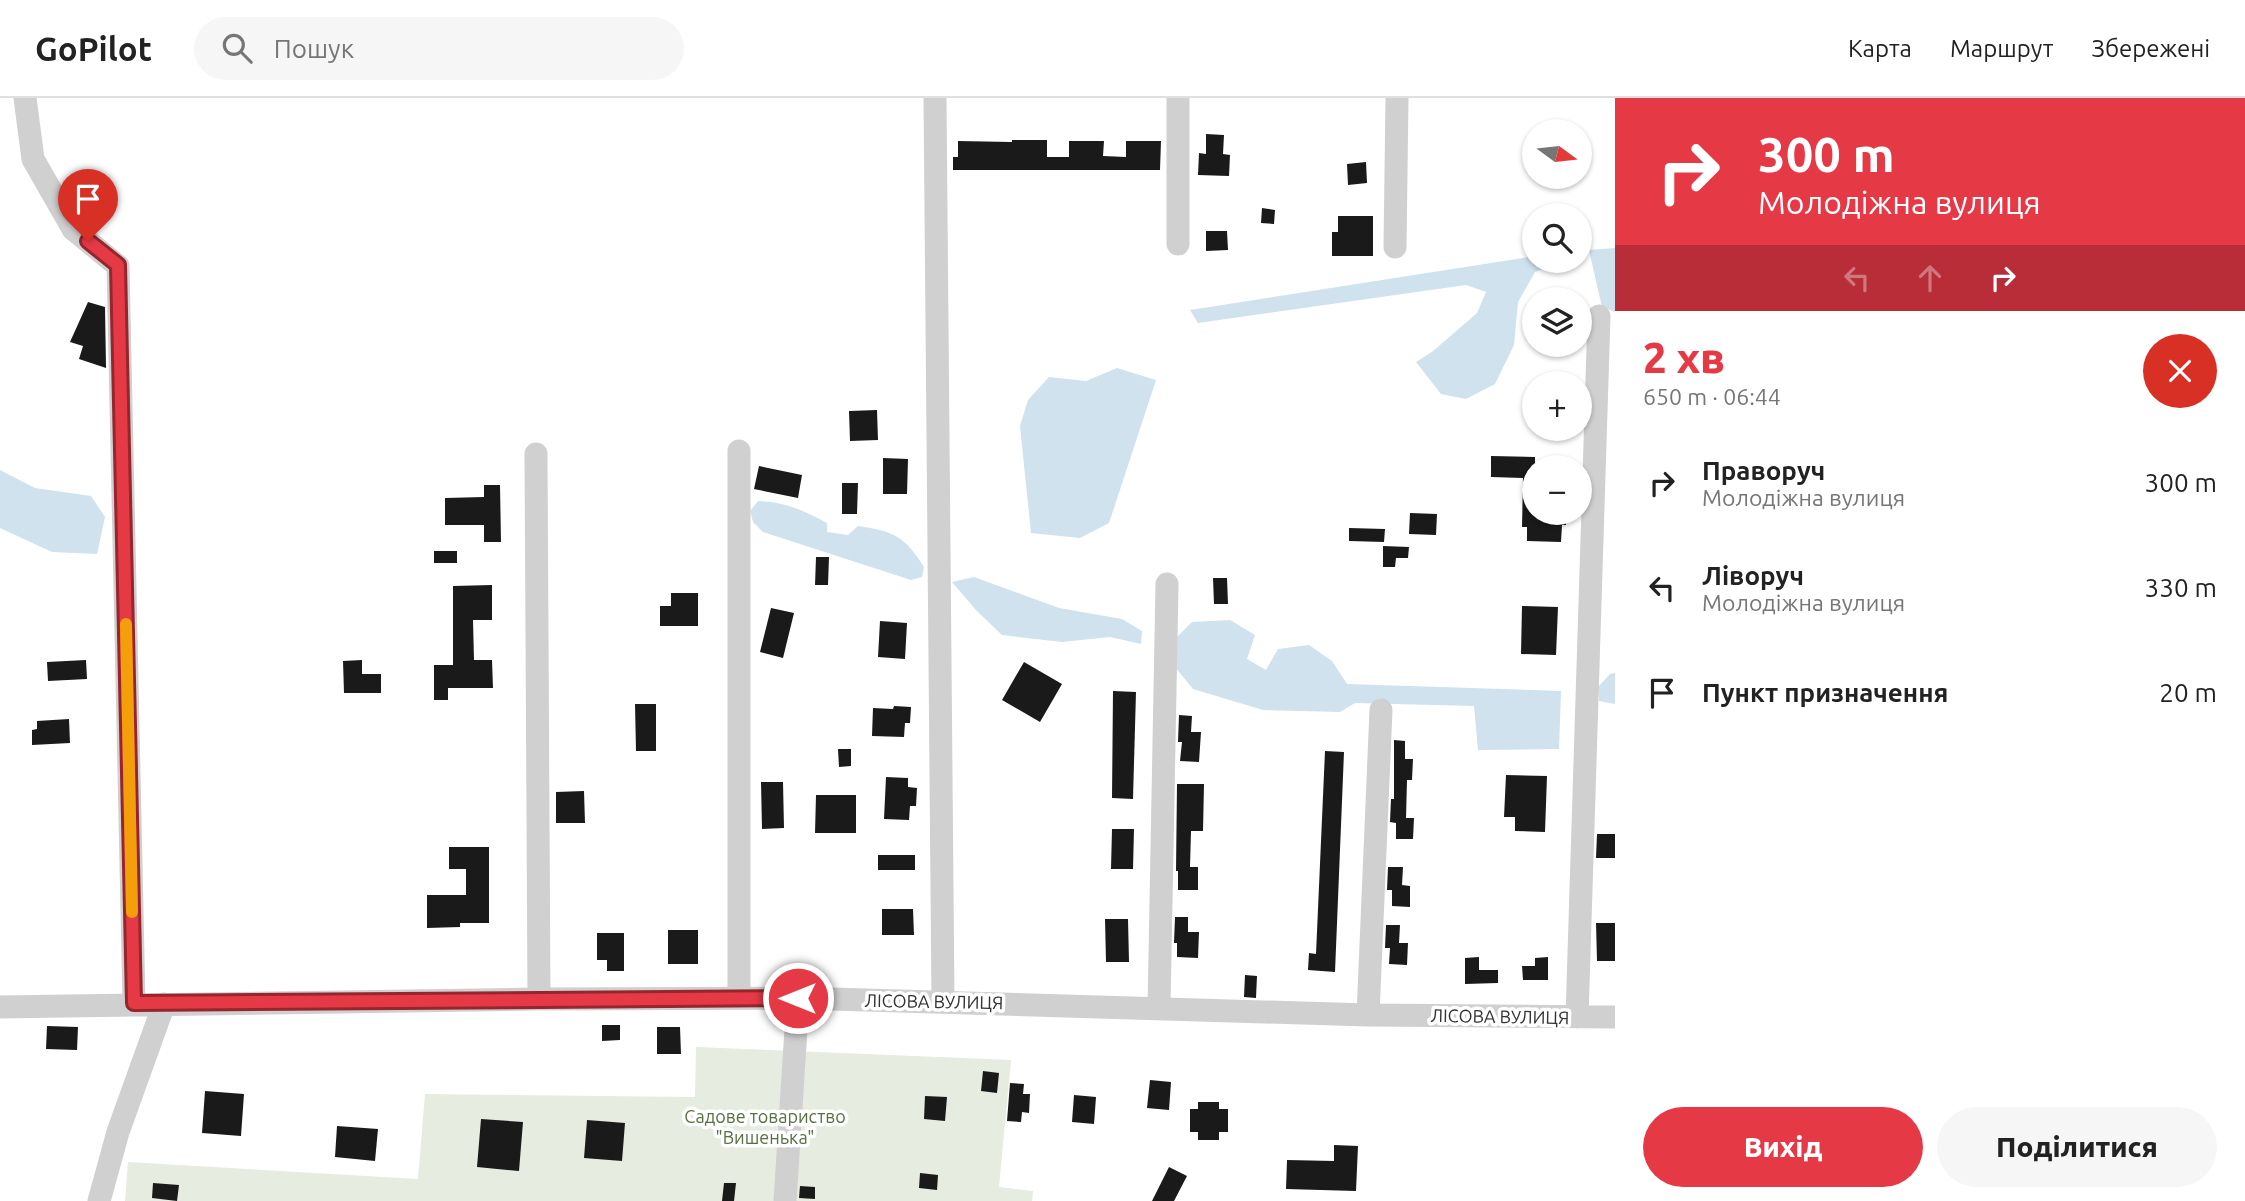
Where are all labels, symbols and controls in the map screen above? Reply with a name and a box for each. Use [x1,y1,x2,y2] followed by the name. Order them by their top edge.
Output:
[194,17,684,80] search box
[218,29,256,67] icon: search
[35,30,152,67] text: GoPilot
[274,34,354,63] text: Пошук
[1848,35,1912,62] text: Карта
[1950,35,2053,62] text: Маршрут
[2091,35,2210,62] text: Збережені
[1522,119,1592,189] north arrow
[1522,119,1592,525] map controls
[1643,126,1734,217] icon: right
[1758,126,1895,181] text: 300 m
[58,169,118,241] pin
[69,180,107,218] icon: arrive
[1758,184,2041,220] text: Молодіжна вулиця
[1522,203,1592,273] button: search
[1838,259,1876,297] icon: left
[1911,259,1949,297] icon: ahead
[1984,259,2022,297] icon: right
[1522,287,1592,357] button: layers
[1643,334,1725,381] text: 2 хв
[2143,334,2217,408] button: close
[1522,371,1592,441] button: +
[1643,384,1781,409] text: 650 m · 06:44
[1522,455,1592,525] button: −
[1702,456,1825,485] text: Праворуч
[1643,464,1681,502] icon: right
[2145,468,2217,497] text: 300 m
[1702,485,1905,510] text: Молодіжна вулиця
[1702,561,1804,590] text: Ліворуч
[1643,569,1681,607] icon: left
[2145,573,2217,602] text: 330 m
[1702,590,1905,615] text: Молодіжна вулиця
[1643,674,1681,712] icon: arrive
[1702,678,1948,707] text: Пункт призначення
[2159,678,2217,707] text: 20 m
[761,961,835,1035] position arrow
[864,990,1004,1012] street label: ЛІСОВА ВУЛИЦЯ
[1430,1005,1570,1027] street label: ЛІСОВА ВУЛИЦЯ
[684,1106,846,1147] park label: Садове товариство "Вишенька"
[1643,1107,1923,1187] button: Вихід
[1937,1107,2217,1187] button: Поділитися

